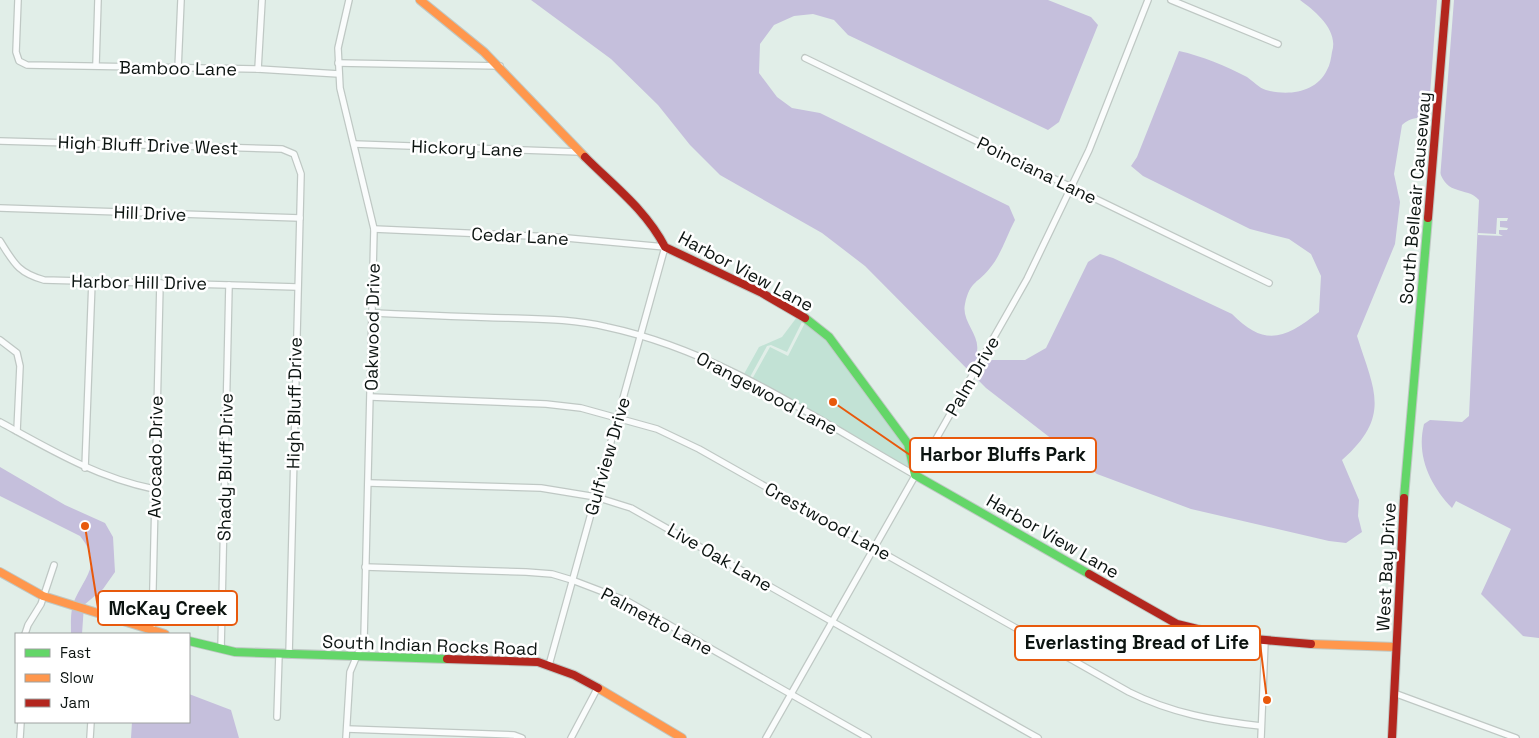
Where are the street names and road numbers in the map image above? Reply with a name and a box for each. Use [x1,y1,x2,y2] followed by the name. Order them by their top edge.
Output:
[119,55,237,81] street label: Bamboo Lane
[1394,91,1436,305] street label: South Belleair Causeway
[57,130,239,160] street label: High Bluff Drive West
[973,131,1101,209] street label: Poinciana Lane
[411,135,523,161] street label: Hickory Lane
[113,200,187,226] street label: Hill Drive
[471,222,569,250] street label: Cedar Lane
[674,226,818,316] street label: Harbor View Lane
[359,263,385,391] street label: Oakwood Drive
[71,269,207,295] street label: Harbor Hill Drive
[940,332,1004,420] street label: Palm Drive
[281,337,307,469] street label: High Bluff Drive
[692,346,842,440] street label: Orangewood Lane
[212,393,238,541] street label: Shady Bluff Drive
[579,394,635,518] street label: Gulfview Drive
[142,395,168,519] street label: Avocado Drive
[761,477,895,565] street label: Crestwood Lane
[982,489,1124,583] street label: Harbor View Lane
[1371,502,1401,632] street label: West Bay Drive
[663,518,777,596] street label: Live Oak Lane
[597,582,717,660] street label: Palmetto Lane
[322,630,538,660] street label: South Indian Rocks Road

